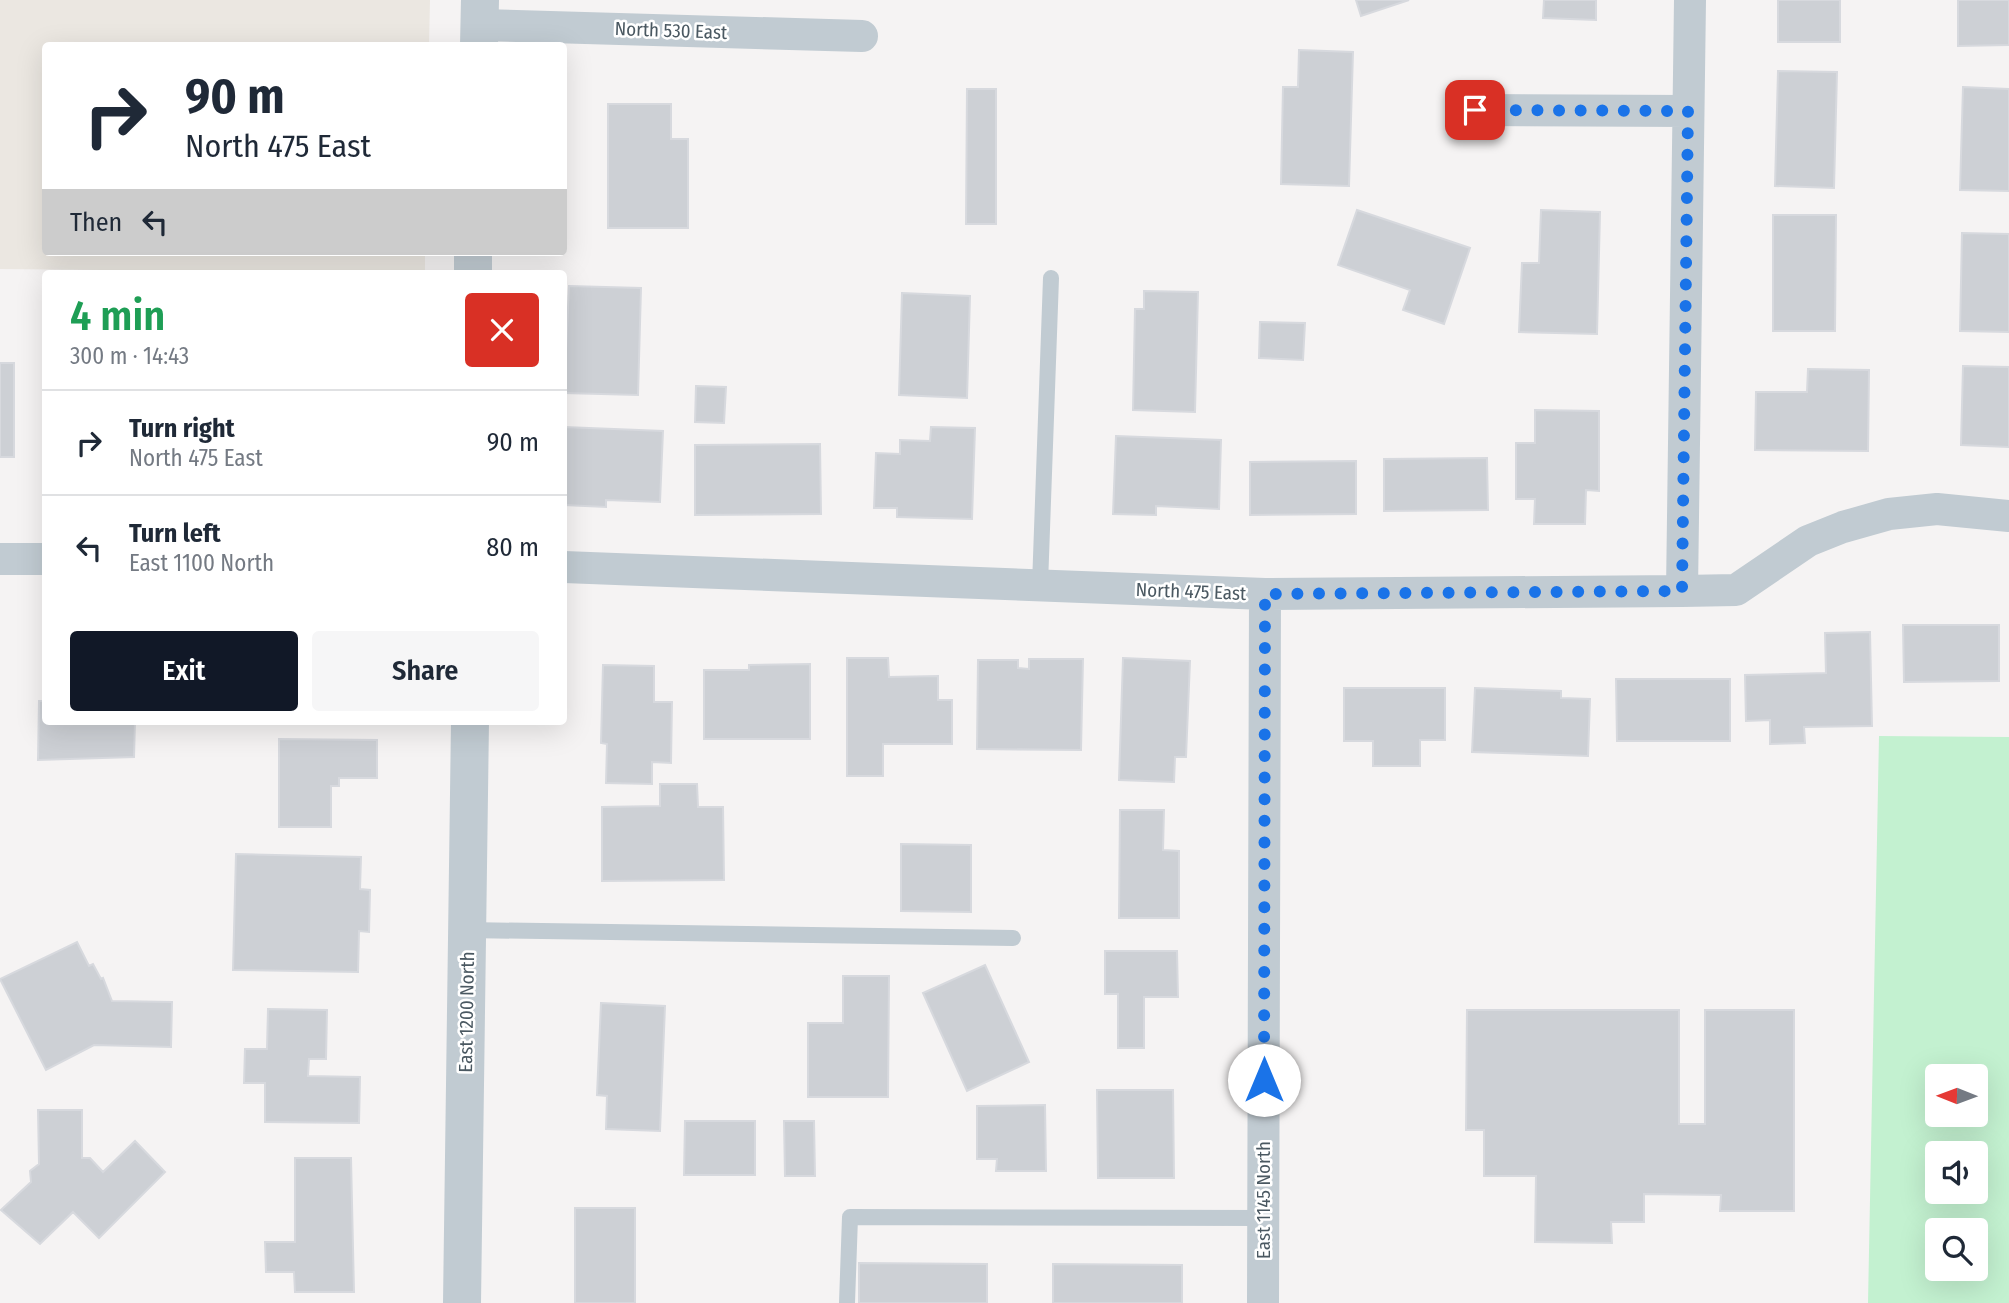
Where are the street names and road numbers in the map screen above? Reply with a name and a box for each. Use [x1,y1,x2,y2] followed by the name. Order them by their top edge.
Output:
[614,17,728,44] street label: North 530 East
[1135,578,1247,605] street label: North 475 East
[454,951,479,1073] street label: East 1200 North
[1252,1141,1275,1259] street label: East 1145 North

